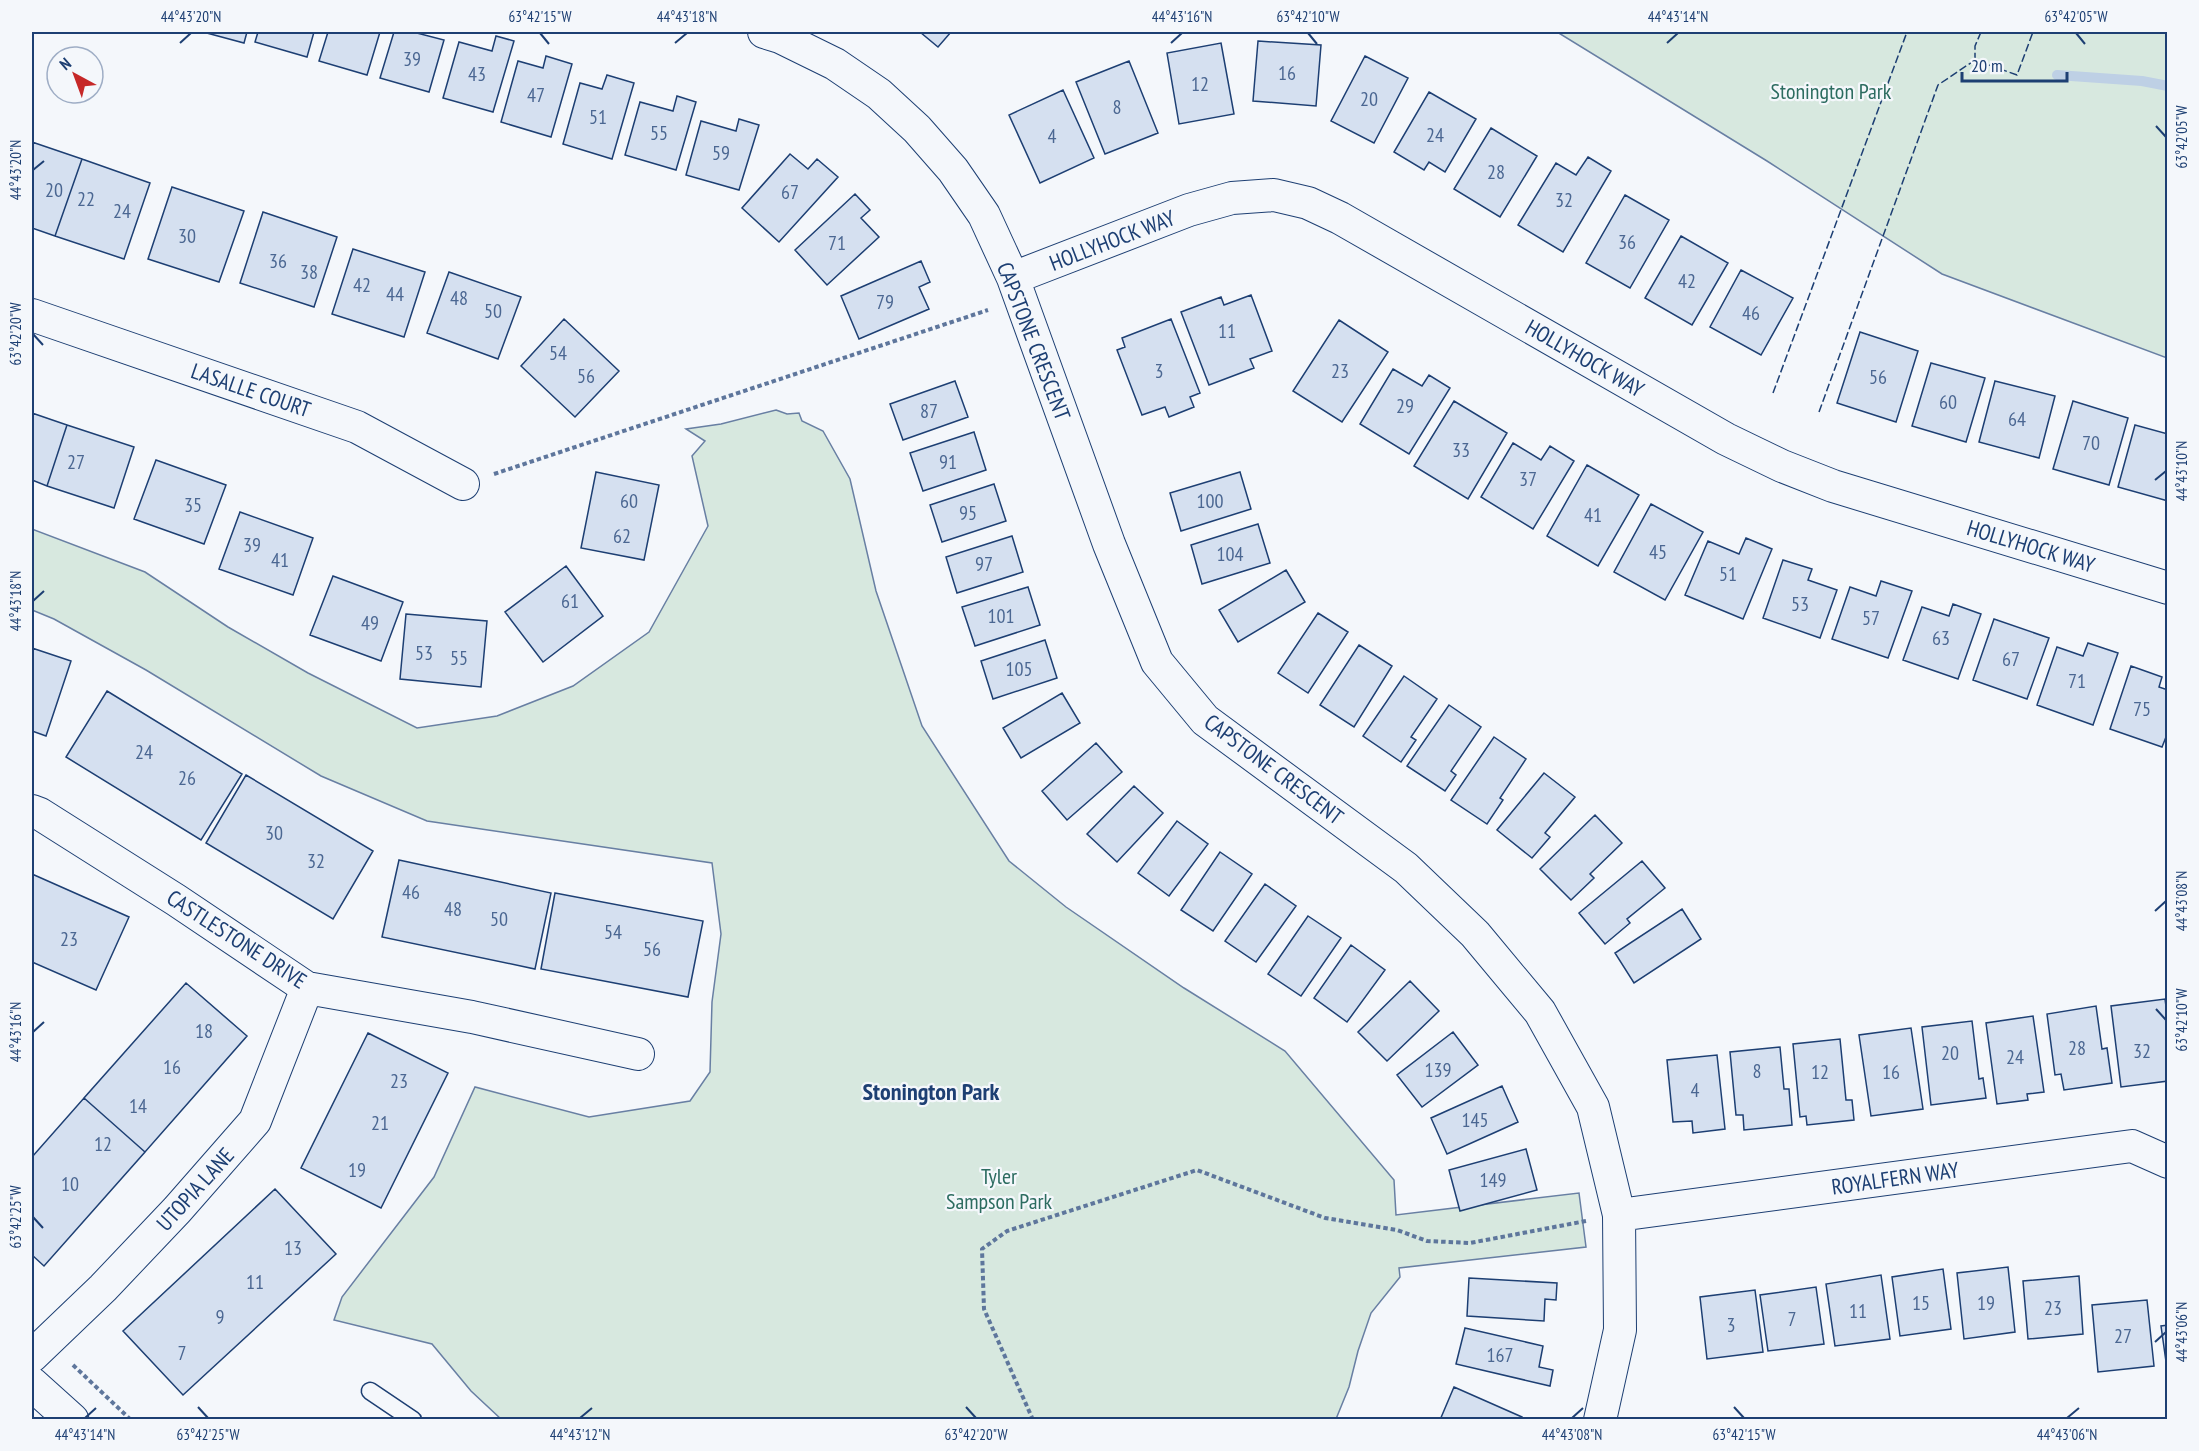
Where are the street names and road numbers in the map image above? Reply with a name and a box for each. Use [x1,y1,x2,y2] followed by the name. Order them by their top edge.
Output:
[1045,203,1179,277] street label: HOLLYHOCK WAY
[991,258,1077,424] street label: CAPSTONE CRESCENT
[1521,313,1649,403] street label: HOLLYHOCK WAY
[188,357,314,424] street label: LASALLE COURT
[1964,513,2098,579] street label: HOLLYHOCK WAY
[1199,708,1349,831] street label: CAPSTONE CRESCENT
[162,883,312,995] street label: CASTLESTONE DRIVE
[150,1141,240,1237] street label: UTOPIA LANE
[1830,1155,1960,1201] street label: ROYALFERN WAY

